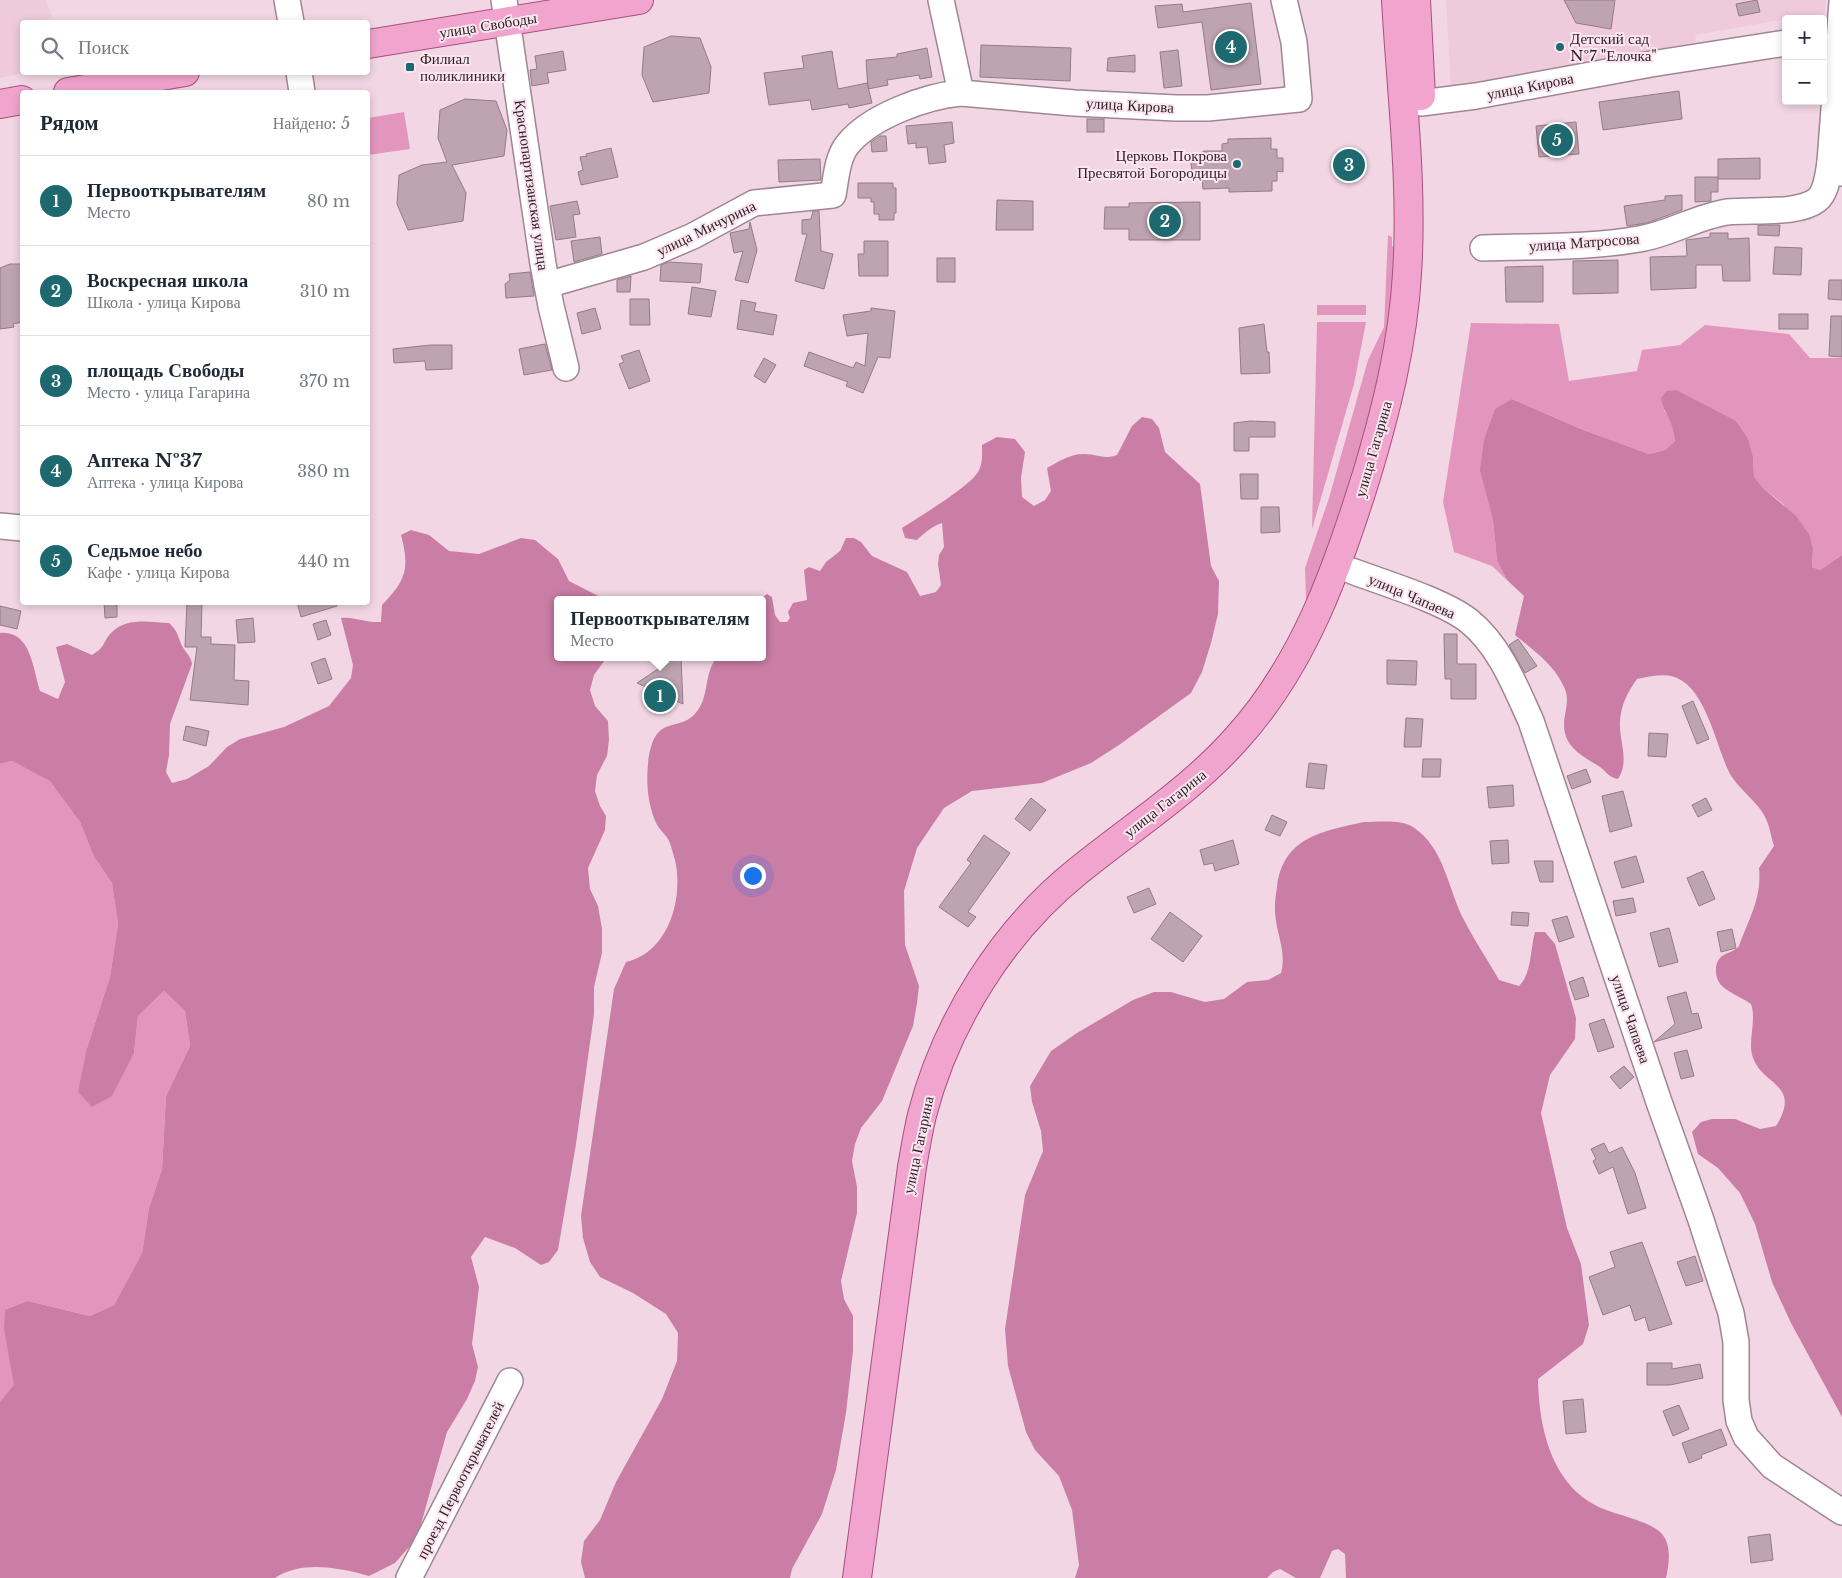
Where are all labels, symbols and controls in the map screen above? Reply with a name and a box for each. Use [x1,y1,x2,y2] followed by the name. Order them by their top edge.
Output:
[438,8,538,42] street label: улица Свободы
[1782,15,1827,105] map controls
[1782,15,1827,60] button: +
[20,20,370,75] search box
[1215,28,1247,66] pin: 4
[1570,29,1657,65] place label: Детский сад №7 "Елочка"
[38,34,66,62] icon: search
[78,36,129,59] text: Поиск
[1554,41,1566,53] marker: Детский сад №7 "Елочка"
[420,49,505,85] place label: Филиал поликлиники
[1782,60,1827,105] button: −
[404,61,416,73] marker: Филиал поликлиники
[1485,68,1575,104] street label: улица Кирова
[1086,93,1175,117] street label: улица Кирова
[511,98,553,272] street label: Краснопартизанская улица
[40,110,99,136] text: Рядом
[273,113,350,133] text: Найдено: 5
[1541,121,1573,159] pin: 5
[1077,146,1227,182] place label: Церковь Покрова Пресвятой Богородицы
[1333,146,1365,184] pin: 3
[1231,158,1243,170] marker: Церковь Покрова Пресвятой Богородицы
[87,179,266,202] text: Первооткрывателям
[53,191,59,211] text: 1
[307,191,350,211] text: 80 m
[653,196,759,260] street label: улица Мичурина
[87,202,130,222] text: Место
[1149,202,1181,240] pin: 2
[1528,229,1640,255] street label: улица Матросова
[87,269,248,292] text: Воскресная школа
[51,281,61,301] text: 2
[300,281,350,301] text: 310 m
[87,292,241,312] text: Школа · улица Кирова
[87,359,244,382] text: площадь Свободы
[51,371,61,391] text: 3
[299,371,350,391] text: 370 m
[87,382,250,402] text: Место · улица Гагарина
[1350,398,1396,499] street label: улица Гагарина
[87,449,202,472] text: Аптека №37
[51,461,61,481] text: 4
[297,461,350,481] text: 380 m
[87,472,243,492] text: Аптека · улица Кирова
[87,539,203,562] text: Седьмое небо
[51,551,61,571] text: 5
[298,551,350,571] text: 440 m
[87,562,230,582] text: Кафе · улица Кирова
[1366,569,1459,623] street label: улица Чапаева
[554,596,766,661] popup
[570,607,750,630] text: Первооткрывателям
[570,630,614,650] text: Место
[644,677,676,715] pin: 1
[1120,765,1210,841] street label: улица Гагарина
[740,863,766,889] your location
[1607,972,1655,1066] street label: улица Чапаева
[898,1094,938,1196] street label: улица Гагарина
[412,1398,508,1562] street label: проезд Первооткрывателей

